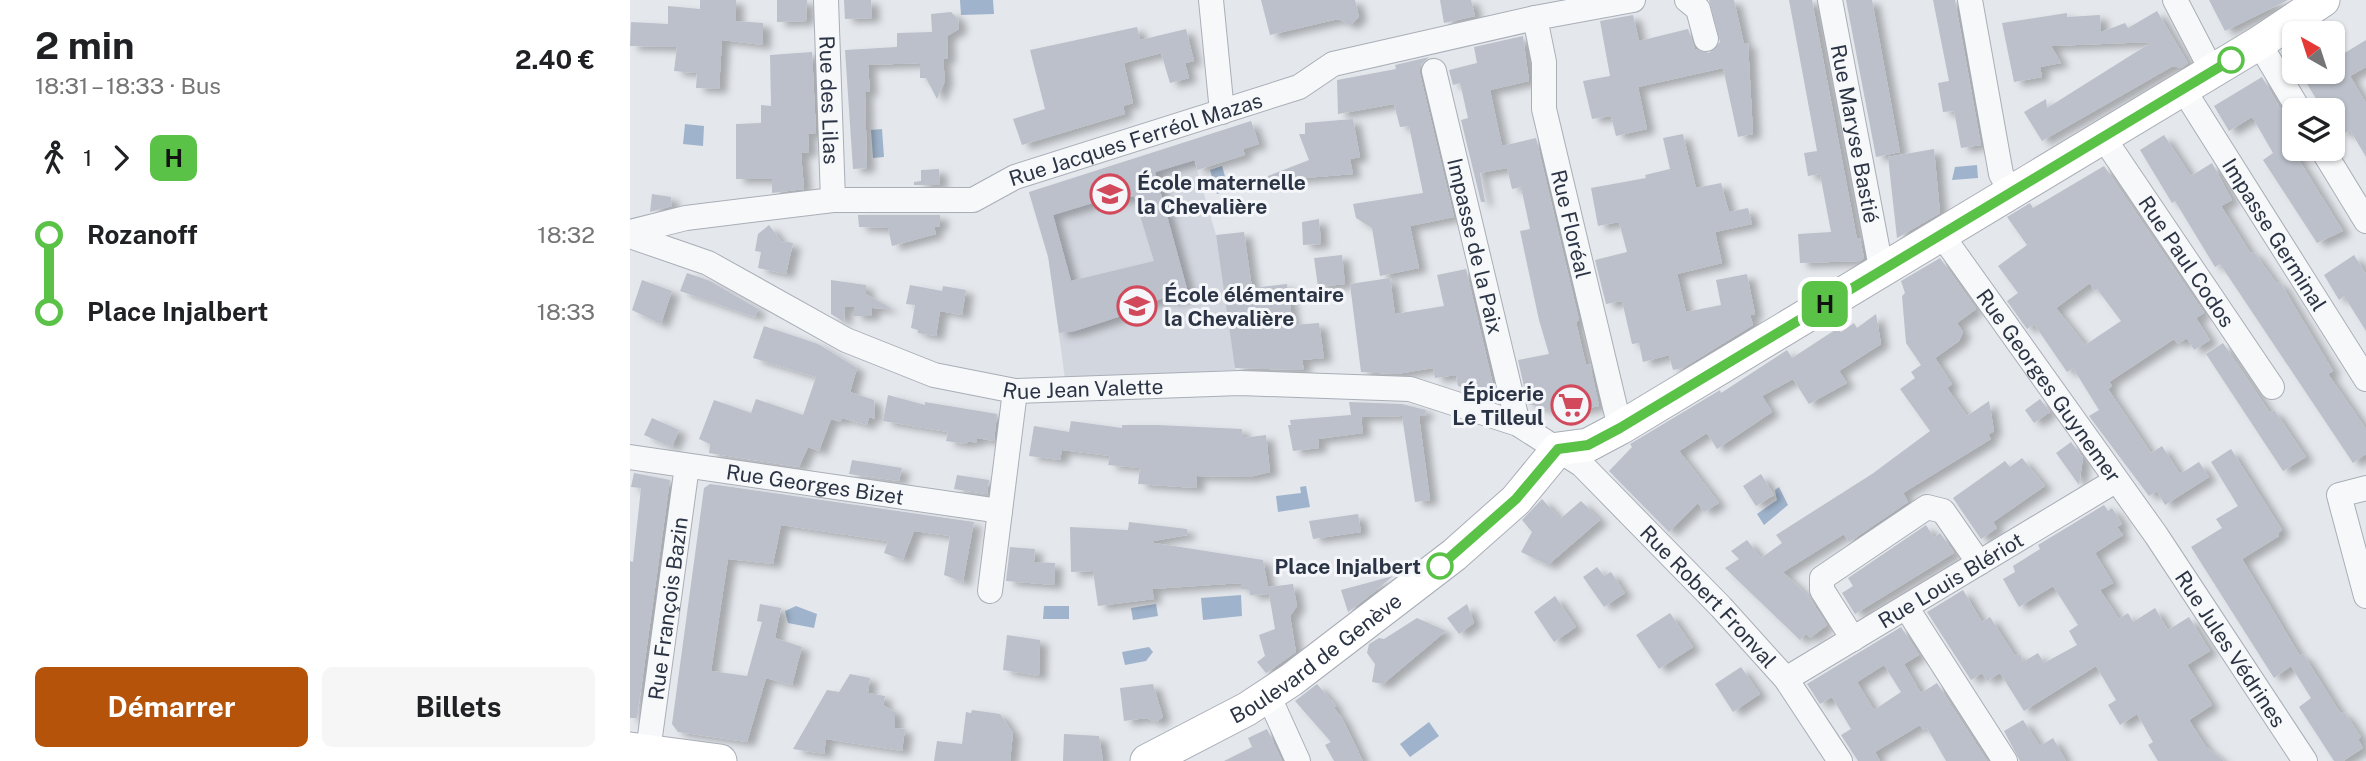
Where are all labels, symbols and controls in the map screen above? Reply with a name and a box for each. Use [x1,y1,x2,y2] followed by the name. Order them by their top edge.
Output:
[2282,21,2345,84] north arrow
[2282,21,2345,161] map controls
[35,23,135,68] text: 2 min
[815,35,844,165] street label: Rue des Lilas
[1826,42,1885,225] street label: Rue Maryse Bastié
[515,44,595,75] text: 2.40 €
[2218,47,2244,73] unlabelled marker
[35,72,221,99] text: 18:31 – 18:33 · Bus
[1006,87,1265,191] street label: Rue Jacques Ferréol Mazas
[2282,98,2345,161] button: layers
[35,139,73,177] icon: walk
[102,139,140,177] icon: forward
[83,144,92,171] text: 1
[164,144,183,172] text: H
[2217,154,2332,315] street label: Impasse Germinal
[1443,156,1509,337] street label: Impasse de la Paix
[1546,167,1596,281] street label: Rue Floréal
[1137,170,1306,219] place label: École maternelle la Chevalière
[1089,173,1131,215] school or university icon: École maternelle la Chevalière
[2134,191,2240,332] street label: Rue Paul Codos
[87,219,198,250] text: Rozanoff
[537,221,595,248] text: 18:32
[1802,281,1848,327] line badge: H
[1164,282,1344,331] place label: École élémentaire la Chevalière
[1972,284,2127,487] street label: Rue Georges Guynemer
[1116,285,1158,327] school or university icon: École élémentaire la Chevalière
[1816,290,1834,318] text: H
[87,296,268,327] text: Place Injalbert
[537,298,595,325] text: 18:33
[1001,373,1164,404] street label: Rue Jean Valette
[1452,381,1544,430] place label: Épicerie Le Tilleul
[1550,384,1592,426] supermarket icon: Épicerie Le Tilleul
[724,459,906,509] street label: Rue Georges Bizet
[643,515,692,701] street label: Rue François Bazin
[1635,520,1782,673] street label: Rue Robert Fronval
[1873,527,2028,633] street label: Rue Louis Blériot
[1427,553,1453,579] marker: Place Injalbert
[1275,554,1421,579] place label: Place Injalbert
[2170,566,2292,732] street label: Rue Jules Védrines
[1225,588,1406,728] street label: Boulevard de Genève
[35,667,308,747] button: Démarrer
[322,667,595,747] button: Billets

